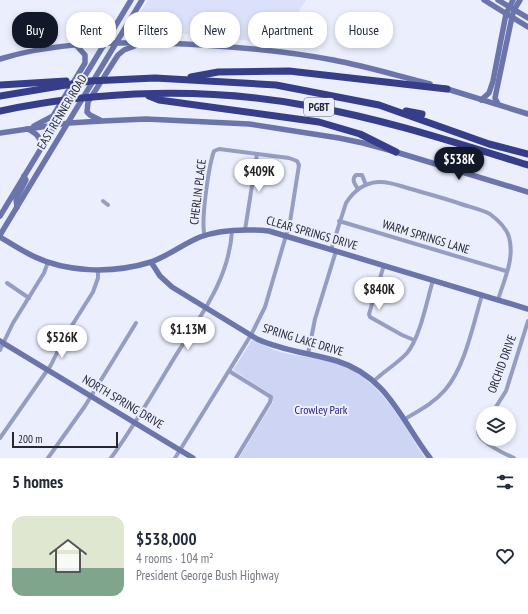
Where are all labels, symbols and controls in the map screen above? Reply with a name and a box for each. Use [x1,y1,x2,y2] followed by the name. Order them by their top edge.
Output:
[12,12,58,48] chip: Buy
[66,12,116,48] chip: Rent
[124,12,182,48] chip: Filters
[190,12,240,48] chip: New
[248,12,327,48] chip: Apartment
[335,12,393,48] chip: House
[33,72,90,152] street label: EAST RENNER ROAD
[304,98,334,116] road number: PGBT
[431,147,487,181] pin: $538K
[443,151,475,168] text: $538K
[186,158,209,226] street label: CHERLIN PLACE
[231,159,287,193] pin: $409K
[243,163,275,180] text: $409K
[265,212,360,253] street label: CLEAR SPRINGS DRIVE
[381,216,472,257] street label: WARM SPRINGS LANE
[351,277,407,311] pin: $840K
[363,281,395,298] text: $840K
[155,317,221,351] pin: $1.13M
[261,320,345,359] street label: SPRING LAKE DRIVE
[170,321,206,338] text: $1.13M
[34,325,90,359] pin: $526K
[46,329,78,346] text: $526K
[484,333,519,395] street label: ORCHID DRIVE
[80,371,167,432] street label: NORTH SPRING DRIVE
[295,402,348,417] park label: Crowley Park
[476,406,516,446] map controls
[476,406,516,446] button: layers
[12,430,118,449] scale bar
[18,432,42,446] text: 200 m
[12,471,63,493] text: 5 homes
[494,471,516,493] icon: filters
[136,528,197,550] text: $538,000
[44,532,92,580] icon: home
[494,545,516,567] icon: heart
[136,550,214,567] text: 4 rooms · 104 m²
[136,567,279,584] text: President George Bush Highway

